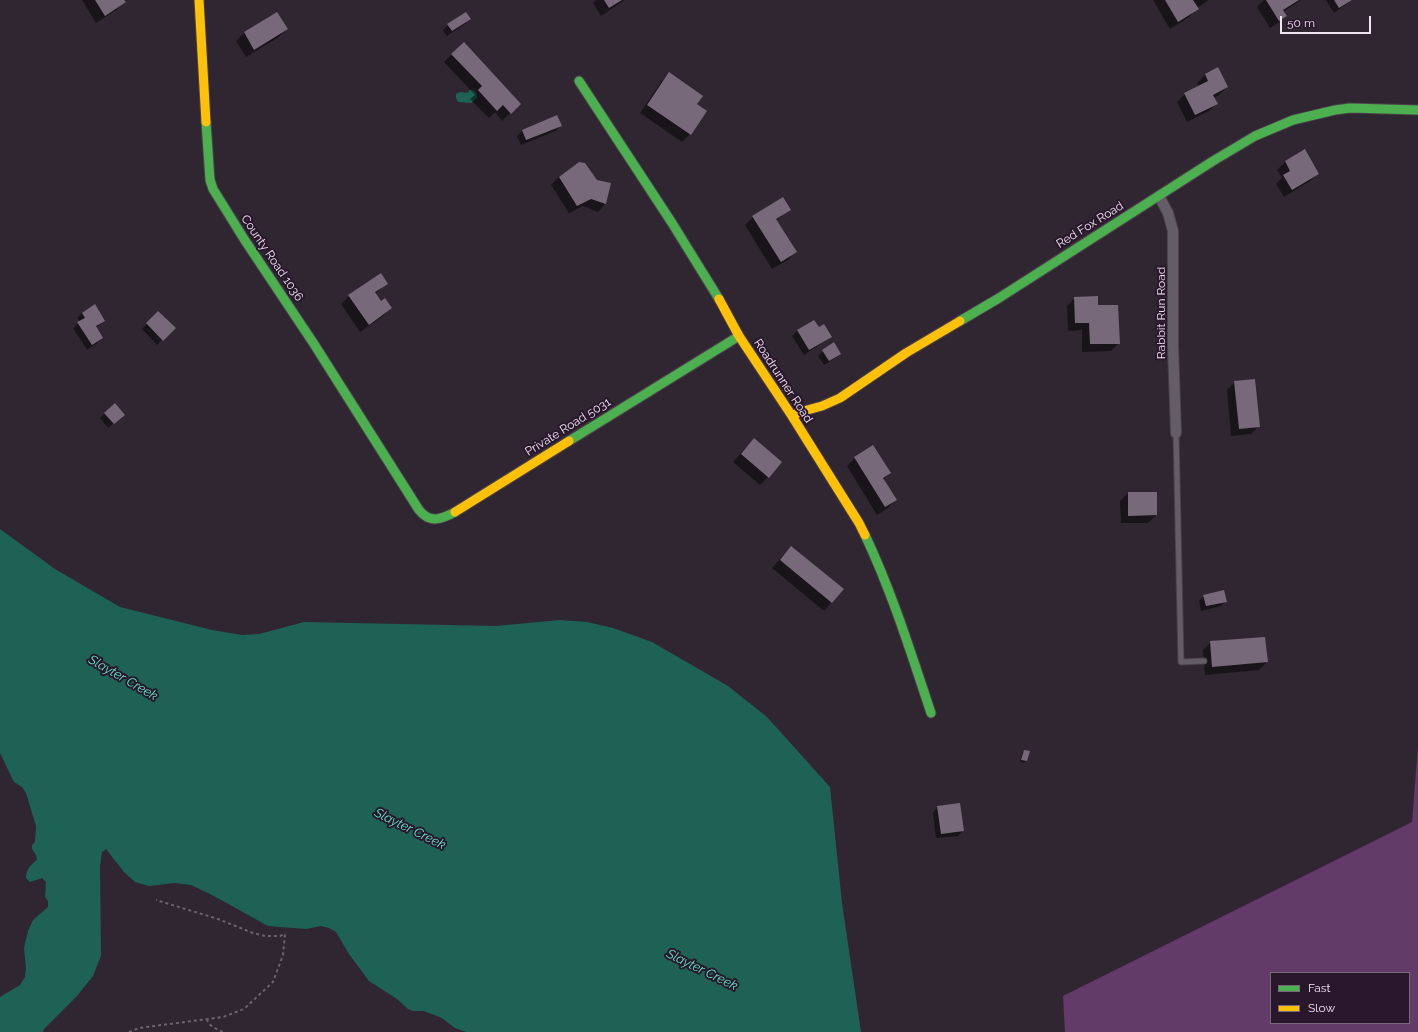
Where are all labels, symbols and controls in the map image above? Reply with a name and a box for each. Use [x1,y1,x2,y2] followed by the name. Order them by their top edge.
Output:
[1282,8,1373,34] scale bar
[1287,16,1315,30] text: 50 m
[1054,199,1126,251] street label: Red Fox Road
[238,212,306,304] street label: County Road 1036
[1154,267,1168,359] street label: Rabbit Run Road
[750,336,816,426] street label: Roadrunner Road
[522,395,614,459] street label: Private Road 5031
[86,652,160,704] water label: Slayter Creek
[372,805,448,853] water label: Slayter Creek
[664,946,740,994] water label: Slayter Creek
[1270,972,1410,1024] legend
[1308,981,1331,995] text: Fast
[1308,1001,1335,1015] text: Slow

